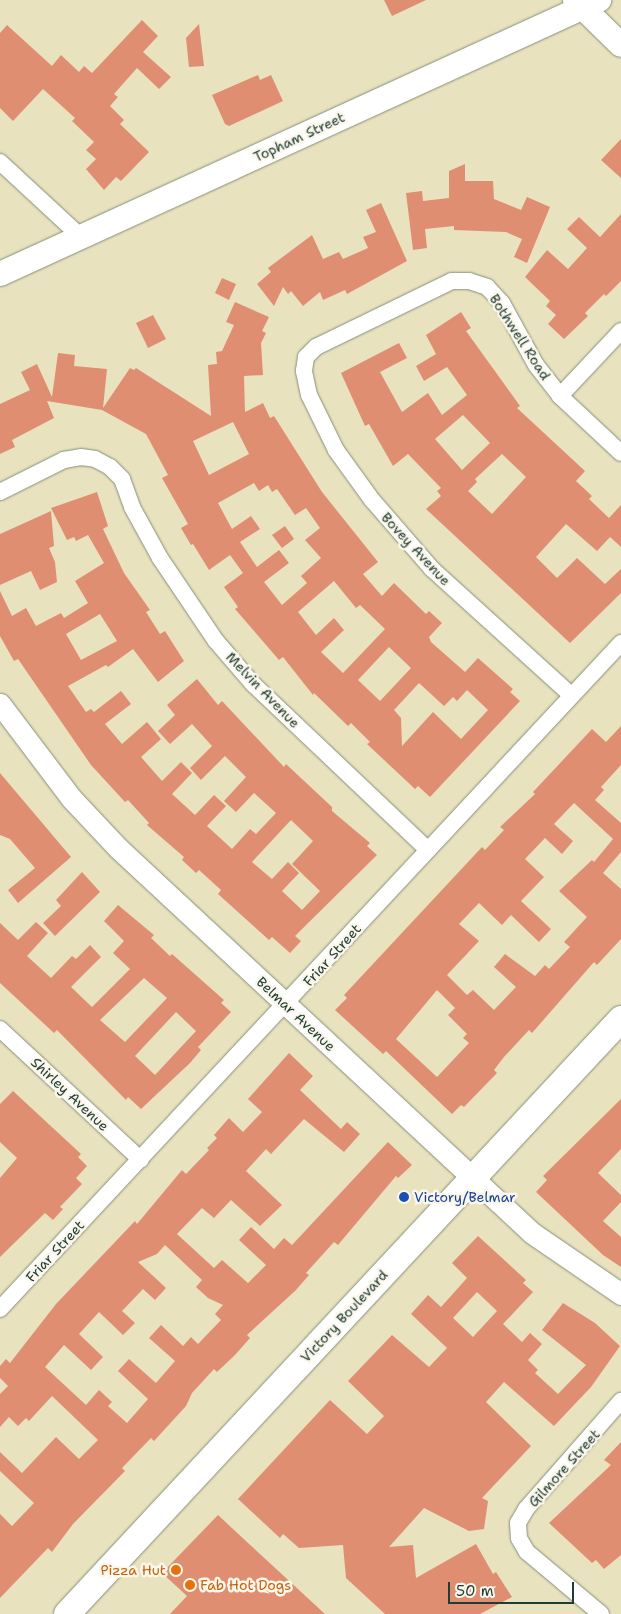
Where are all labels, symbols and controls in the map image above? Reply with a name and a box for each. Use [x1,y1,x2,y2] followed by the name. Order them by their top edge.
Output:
[251,109,347,165] street label: Topham Street
[486,291,554,383] street label: Bothwell Road
[378,509,454,589] street label: Bovey Avenue
[223,649,303,731] street label: Melvin Avenue
[300,920,364,990] street label: Friar Street
[253,973,339,1055] street label: Belmar Avenue
[28,1054,112,1134] street label: Shirley Avenue
[414,1189,516,1205] place label: Victory/Belmar
[398,1191,410,1203] marker: Victory/Belmar
[22,1217,88,1285] street label: Friar Street
[297,1266,391,1366] street label: Victory Boulevard
[525,1426,603,1510] street label: Gilmore Street
[101,1562,166,1578] place label: Pizza Hut
[170,1564,182,1576] marker: Pizza Hut
[451,1572,577,1604] scale bar
[200,1577,291,1593] place label: Fab Hot Dogs
[184,1579,196,1591] marker: Fab Hot Dogs
[456,1581,494,1601] text: 50 m

